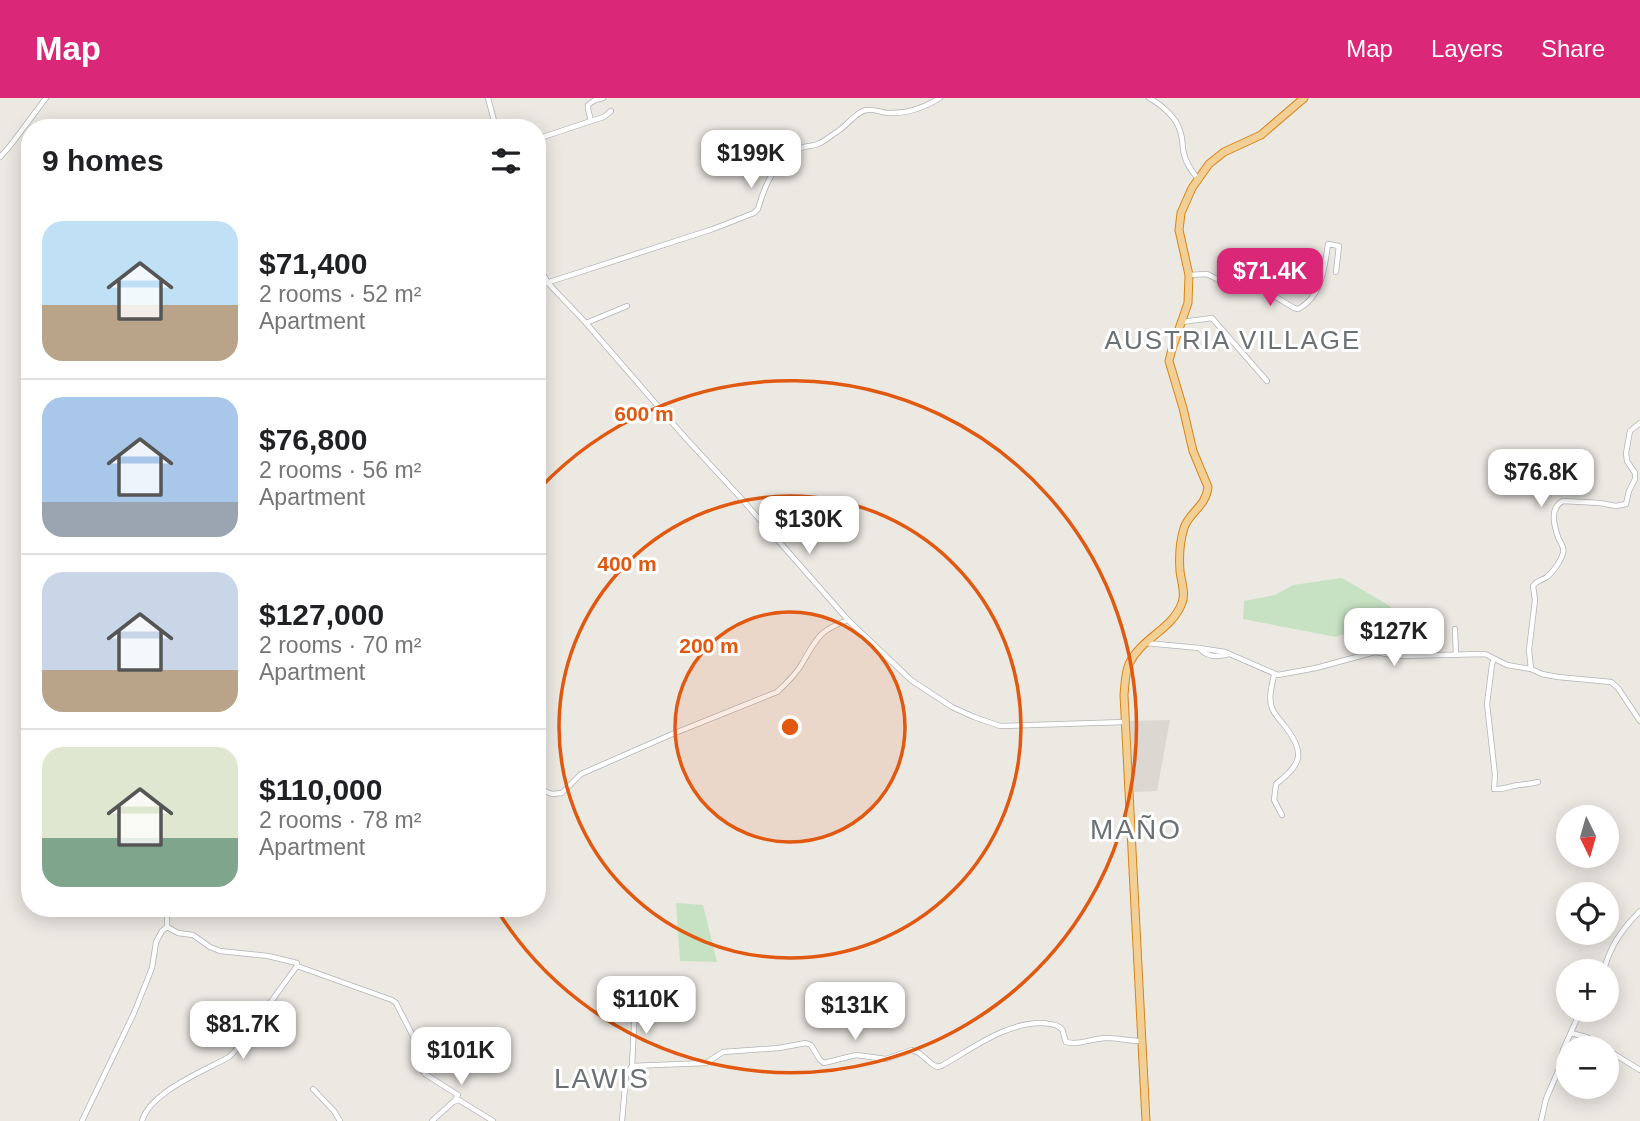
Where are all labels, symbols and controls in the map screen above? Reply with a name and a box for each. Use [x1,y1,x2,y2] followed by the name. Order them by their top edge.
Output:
[35,30,101,67] text: Map
[1346,35,1393,62] text: Map
[1431,35,1503,62] text: Layers
[1541,35,1605,62] text: Share
[702,130,800,190] pin: $199K
[717,140,785,166] text: $199K
[487,142,525,180] icon: filters
[42,144,164,177] text: 9 homes
[259,247,367,280] text: $71,400
[1213,248,1327,308] pin: $71.4K
[98,249,182,333] icon: home
[1233,258,1307,284] text: $71.4K
[259,281,421,307] text: 2 rooms · 52 m²
[259,308,365,334] text: Apartment
[1105,325,1361,355] district label: AUSTRIA VILLAGE
[614,402,674,425] text: 600 m
[259,423,367,456] text: $76,800
[98,425,182,509] icon: home
[1484,450,1598,509] pin: $76.8K
[259,457,421,483] text: 2 rooms · 56 m²
[1504,459,1578,485] text: $76.8K
[259,484,365,510] text: Apartment
[760,496,858,556] pin: $130K
[775,506,843,532] text: $130K
[597,552,657,575] text: 400 m
[259,598,384,631] text: $127,000
[98,600,182,684] icon: home
[1345,608,1443,668] pin: $127K
[1360,618,1428,644] text: $127K
[259,632,421,658] text: 2 rooms · 70 m²
[679,634,739,657] text: 200 m
[259,659,365,685] text: Apartment
[778,715,802,739] centre of rings
[259,773,382,806] text: $110,000
[98,775,182,859] icon: home
[1556,805,1619,868] north arrow
[1556,805,1619,1099] map controls
[259,807,421,833] text: 2 rooms · 78 m²
[1090,814,1182,845] district label: MAÑO
[259,834,365,860] text: Apartment
[1556,882,1619,945] button: locate
[1556,959,1619,1022] button: +
[597,976,695,1036] pin: $110K
[806,982,904,1042] pin: $131K
[613,986,679,1012] text: $110K
[821,992,889,1018] text: $131K
[186,1002,300,1061] pin: $81.7K
[206,1011,280,1037] text: $81.7K
[412,1028,510,1087] pin: $101K
[1556,1036,1619,1099] button: −
[427,1037,495,1063] text: $101K
[554,1063,650,1094] district label: LAWIS

